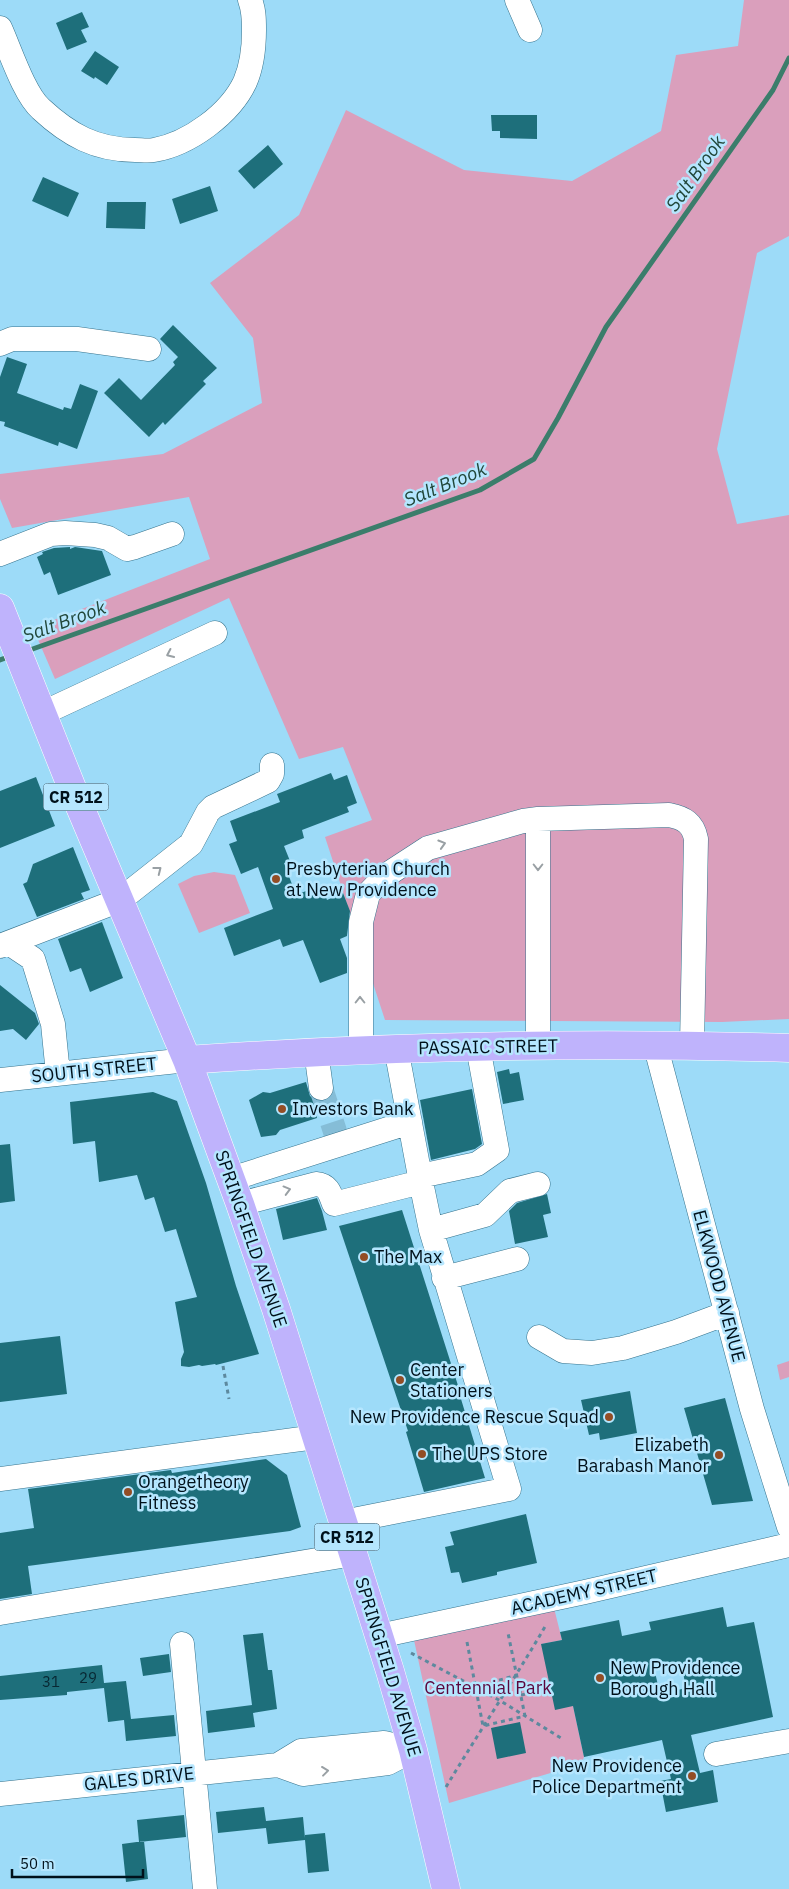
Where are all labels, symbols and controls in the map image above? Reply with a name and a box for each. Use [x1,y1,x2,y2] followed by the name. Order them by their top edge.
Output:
[660,130,730,216] water label: Salt Brook
[400,456,491,511] water label: Salt Brook
[19,594,110,647] water label: Salt Brook
[167,647,176,657] one-way arrow
[44,784,108,810] road number: CR 512
[437,839,445,849] one-way arrow
[286,857,450,901] place label: Presbyterian Church at New Providence
[533,864,543,872] one-way arrow
[152,867,162,876] one-way arrow
[270,873,282,885] marker: Presbyterian Church at New Providence
[355,996,365,1004] one-way arrow
[418,1034,558,1059] street label: PASSAIC STREET
[30,1051,158,1088] street label: SOUTH STREET
[292,1097,414,1120] place label: Investors Bank
[276,1103,288,1115] marker: Investors Bank
[210,1147,293,1331] street label: SPRINGFIELD AVENUE
[282,1186,290,1196] one-way arrow
[688,1207,751,1364] street label: ELKWOOD AVENUE
[374,1245,442,1268] place label: The Max
[358,1251,370,1263] marker: The Max
[410,1358,493,1402] place label: Center Stationers
[394,1374,406,1386] marker: Center Stationers
[350,1405,599,1428] place label: New Providence Rescue Squad
[603,1411,615,1423] marker: New Providence Rescue Squad
[577,1433,709,1477] place label: Elizabeth Barabash Manor
[432,1442,548,1465] place label: The UPS Store
[416,1448,428,1460] marker: The UPS Store
[713,1449,725,1461] marker: Elizabeth Barabash Manor
[138,1470,249,1514] place label: Orangetheory Fitness
[122,1486,134,1498] marker: Orangetheory Fitness
[314,1524,380,1550] road number: CR 512
[509,1564,659,1620] street label: ACADEMY STREET
[350,1575,427,1759] street label: SPRINGFIELD AVENUE
[610,1656,741,1700] place label: New Providence Borough Hall
[79,1668,97,1687] house number: 29
[42,1672,60,1691] house number: 31
[594,1672,606,1684] marker: New Providence Borough Hall
[424,1676,552,1699] park label: Centennial Park
[532,1754,682,1798] place label: New Providence Police Department
[83,1761,195,1796] street label: GALES DRIVE
[321,1766,329,1777] one-way arrow
[686,1770,698,1782] marker: New Providence Police Department
[12,1846,144,1878] scale bar
[20,1854,55,1873] text: 50 m

